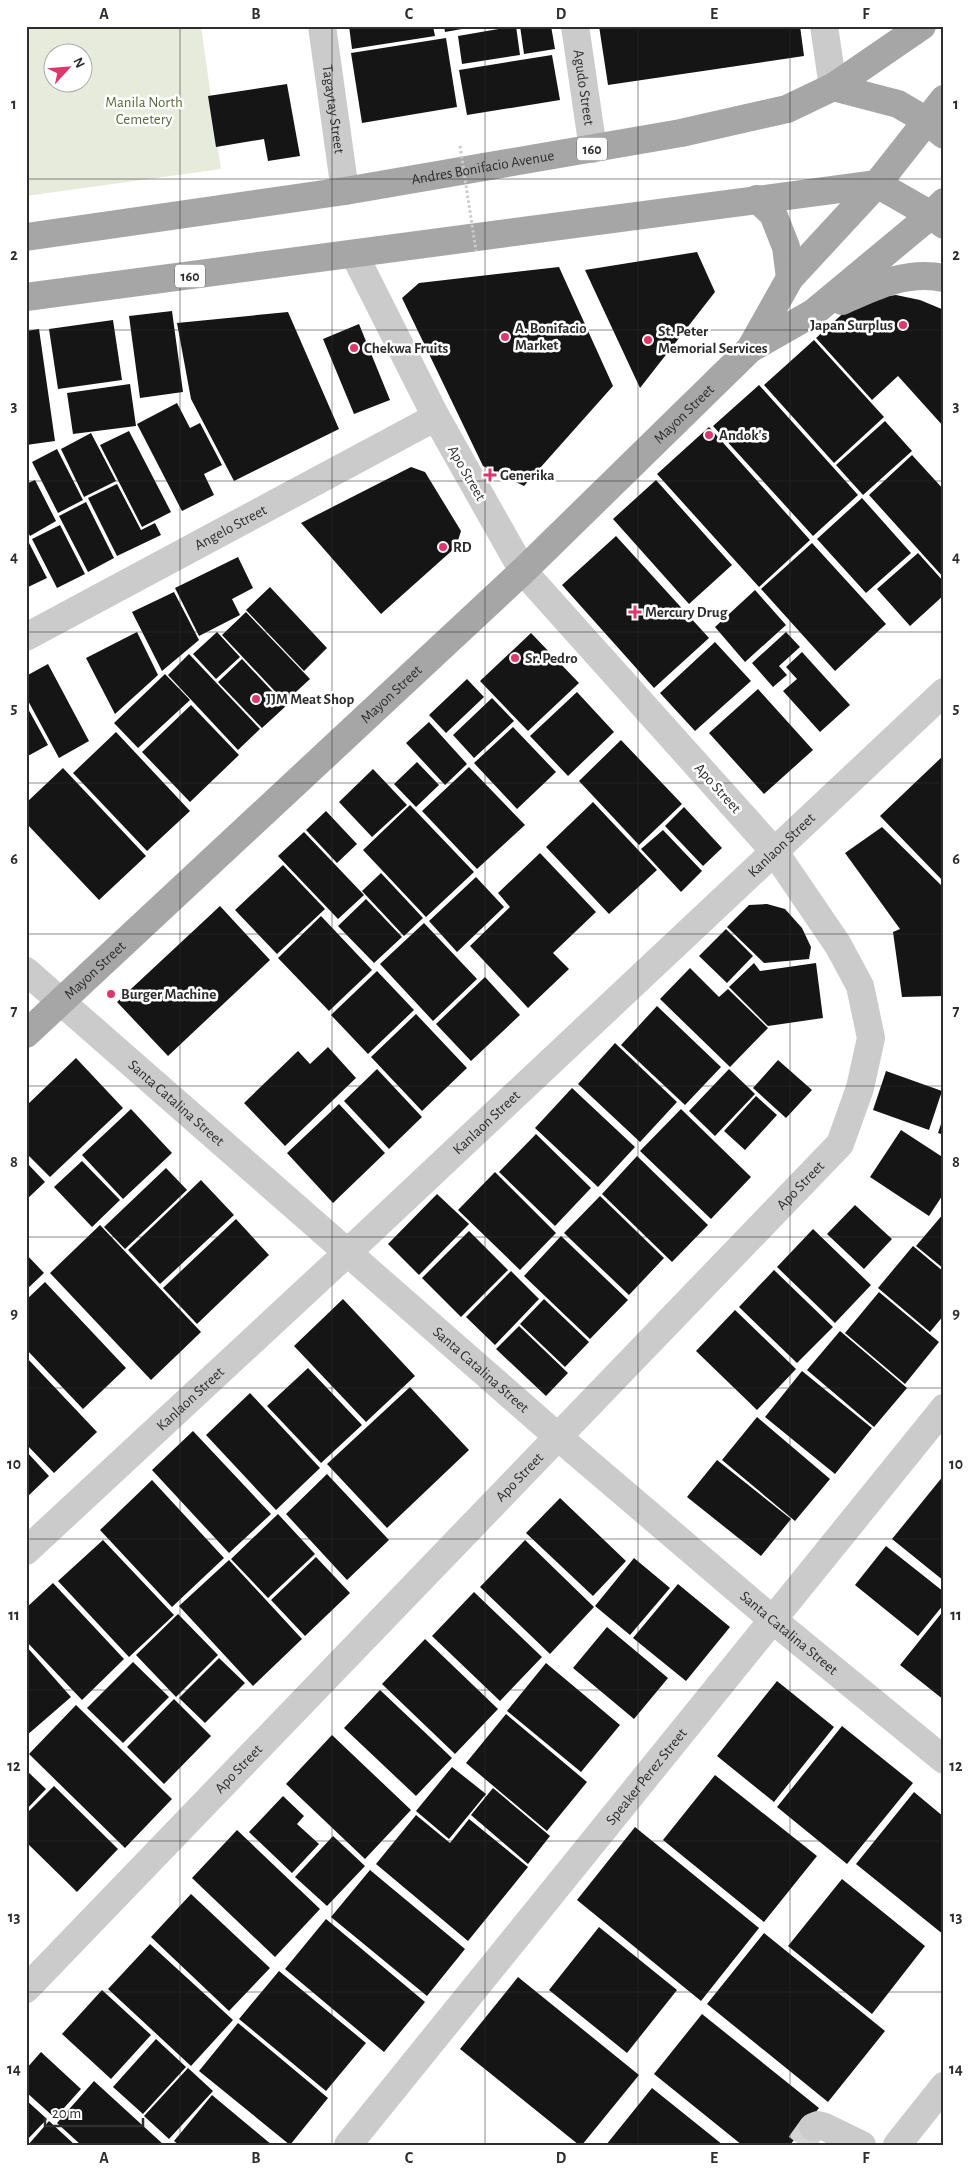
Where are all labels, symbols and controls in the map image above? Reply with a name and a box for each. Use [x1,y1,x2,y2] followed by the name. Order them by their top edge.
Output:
[99,6,109,22] text: A
[251,6,261,22] text: B
[405,6,414,22] text: C
[556,6,567,22] text: D
[710,6,718,22] text: E
[862,6,870,22] text: F
[42,42,92,92] north arrow
[571,48,596,127] street label: Agudo Street
[70,55,87,70] text: N
[320,64,347,155] street label: Tagaytay Street
[105,95,183,127] park label: Manila North Cemetery
[11,96,17,112] text: 1
[953,96,959,112] text: 1
[577,138,607,160] road number: 160
[410,148,555,187] street label: Andres Bonifacio Avenue
[10,247,18,263] text: 2
[952,247,960,263] text: 2
[175,264,205,288] road number: 160
[810,318,893,333] place label: Japan Surplus
[897,319,909,331] marker: Japan Surplus
[515,321,587,353] place label: A. Bonifacio Market
[658,324,768,356] place label: St. Peter Memorial Services
[499,331,511,343] marker: A. Bonifacio Market
[642,334,654,346] marker: St. Peter Memorial Services
[364,341,449,356] place label: Chekwa Fruits
[348,342,360,354] marker: Chekwa Fruits
[651,382,717,447] street label: Mayon Street
[11,398,18,414] text: 3
[953,398,960,414] text: 3
[719,428,768,443] place label: Andok's
[703,429,715,441] marker: Andok's
[445,443,488,504] street label: Apo Street
[500,468,554,483] place label: Generika
[484,469,496,481] marker: Generika
[192,502,269,553] street label: Angelo Street
[453,540,472,555] place label: RD
[437,541,449,553] marker: RD
[10,549,18,565] text: 4
[952,549,960,565] text: 4
[645,605,728,620] place label: Mercury Drug
[629,606,641,618] marker: Mercury Drug
[525,651,578,666] place label: Sr. Pedro
[509,652,521,664] marker: Sr. Pedro
[358,662,425,726] street label: Mayon Street
[266,692,354,707] place label: JJM Meat Shop
[250,693,262,705] marker: JJM Meat Shop
[11,700,18,716] text: 5
[953,700,960,716] text: 5
[692,761,744,816] street label: Apo Street
[745,810,818,880] street label: Kanlaon Street
[10,851,18,867] text: 6
[952,851,960,867] text: 6
[62,938,129,1002] street label: Mayon Street
[121,987,216,1002] place label: Burger Machine
[105,988,117,1000] marker: Burger Machine
[11,1003,18,1019] text: 7
[953,1003,960,1019] text: 7
[125,1057,227,1149] street label: Santa Catalina Street
[450,1087,523,1158] street label: Kanlaon Street
[10,1154,18,1170] text: 8
[952,1154,960,1170] text: 8
[774,1158,827,1213] street label: Apo Street
[10,1305,18,1321] text: 9
[952,1305,960,1321] text: 9
[430,1324,532,1416] street label: Santa Catalina Street
[154,1364,227,1434] street label: Kanlaon Street
[493,1450,546,1505] street label: Apo Street
[7,1456,21,1472] text: 10
[949,1456,963,1472] text: 10
[737,1588,841,1678] street label: Santa Catalina Street
[8,1607,20,1623] text: 11
[950,1607,962,1623] text: 11
[603,1725,690,1828] street label: Speaker Perez Street
[212,1742,265,1796] street label: Apo Street
[7,1758,21,1774] text: 12
[949,1758,963,1774] text: 12
[8,1909,20,1925] text: 13
[950,1909,962,1925] text: 13
[7,2061,21,2077] text: 14
[949,2061,963,2077] text: 14
[45,2096,142,2128] scale bar
[52,2106,81,2121] text: 20 m
[99,2150,109,2166] text: A
[251,2150,261,2166] text: B
[405,2150,414,2166] text: C
[556,2150,567,2166] text: D
[710,2150,718,2166] text: E
[862,2150,870,2166] text: F

